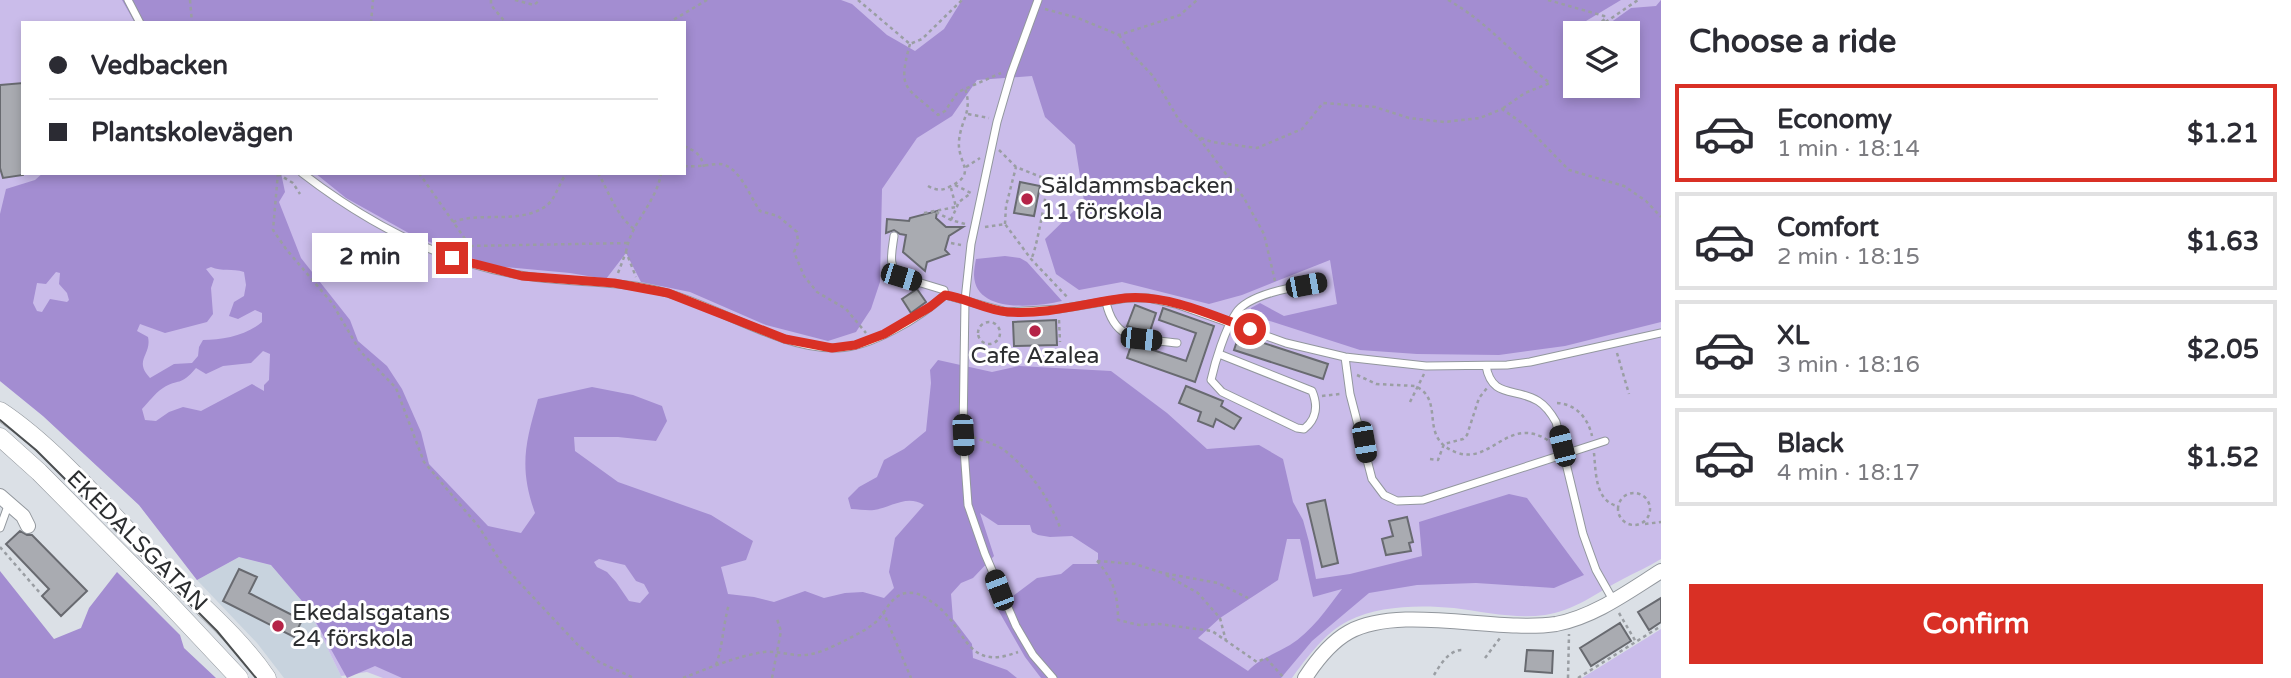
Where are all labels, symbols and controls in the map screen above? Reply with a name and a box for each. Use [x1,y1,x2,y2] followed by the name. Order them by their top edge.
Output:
[1563,21,1640,98] map controls
[1563,21,1640,98] button: layers
[1689,23,1896,61] text: Choose a ride
[91,50,228,81] text: Vedbacken
[1693,102,1756,165] icon: car
[1777,104,1892,135] text: Economy
[91,117,293,148] text: Plantskolevägen
[2187,118,2259,149] text: $1.21
[1777,135,1920,163] text: 1 min · 18:14
[1041,172,1234,226] place label: Säldammsbacken 11 förskola
[1019,191,1035,207] marker: Säldammsbacken 11 förskola
[1693,210,1756,273] icon: car
[1777,212,1879,243] text: Comfort
[2187,226,2259,257] text: $1.63
[312,233,428,282] callout: 2 min
[436,242,468,274] route end
[339,243,401,271] text: 2 min
[1777,243,1920,271] text: 2 min · 18:15
[878,261,925,293] car
[1284,271,1329,299] car
[1234,313,1266,345] route start
[1693,318,1756,381] icon: car
[1777,320,1809,351] text: XL
[1027,323,1043,339] marker: Cafe Azalea
[1120,326,1163,352] car
[2187,334,2259,365] text: $2.05
[971,342,1099,370] place label: Cafe Azalea
[1777,351,1920,379] text: 3 min · 18:16
[952,413,975,457] car
[1351,419,1378,465] car
[1547,423,1578,469] car
[1693,426,1756,489] icon: car
[1777,428,1844,459] text: Black
[2187,442,2259,473] text: $1.52
[1777,459,1920,487] text: 4 min · 18:17
[61,465,213,617] street label: EKEDALSGATAN
[982,567,1017,613] car
[1689,584,2263,664] button: Confirm
[292,599,450,653] place label: Ekedalsgatans 24 förskola
[270,618,286,634] marker: Ekedalsgatans 24 förskola

